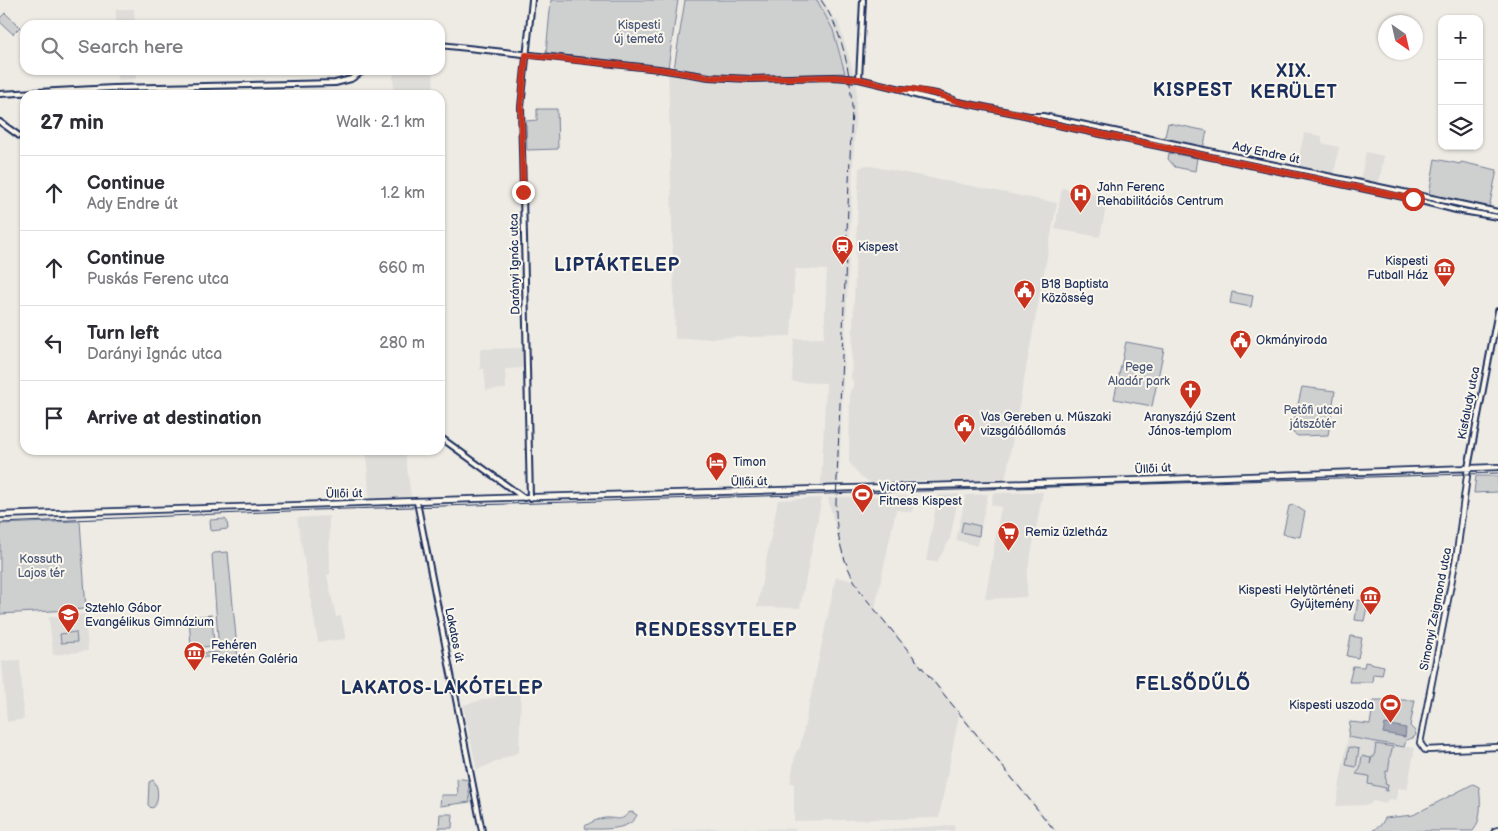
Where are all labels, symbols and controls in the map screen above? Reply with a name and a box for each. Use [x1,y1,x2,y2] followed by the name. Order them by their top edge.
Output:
[1378,15,1423,60] north arrow
[1438,15,1483,150] map controls
[1438,15,1483,60] button: +
[614,18,664,47] park label: Kispesti új temető
[20,20,445,75] search box
[38,34,66,62] icon: search
[78,36,183,59] text: Search here
[1438,60,1483,105] button: −
[1250,61,1338,103] district label: XIX. KERÜLET
[1153,80,1233,101] district label: KISPEST
[1438,105,1483,150] button: layers
[40,110,104,135] text: 27 min
[336,113,425,132] text: Walk · 2.1 km
[1231,139,1301,167] street label: Ady Endre út
[87,172,165,195] text: Continue
[40,179,68,207] icon: ahead
[1097,180,1224,209] place label: Jahn Ferenc Rehabilitációs Centrum
[512,181,535,204] route end
[1069,182,1093,213] hospital icon: Jahn Ferenc Rehabilitációs Centrum
[381,184,425,203] text: 1.2 km
[1402,188,1425,211] route start
[87,195,178,214] text: Ady Endre út
[507,213,523,315] street label: Darányi Ignác utca
[830,235,854,266] station icon: Kispest
[858,240,899,255] place label: Kispest
[87,247,165,270] text: Continue
[554,252,680,276] district label: LIPTÁKTELEP
[40,254,68,282] icon: ahead
[1367,254,1428,283] place label: Kispesti Futball Ház
[1432,256,1456,287] museum icon: Kispesti Futball Ház
[378,259,425,278] text: 660 m
[87,270,229,289] text: Puskás Ferenc utca
[1041,277,1109,306] place label: B18 Baptista Közösség
[1013,279,1037,310] public building icon: B18 Baptista Közösség
[87,322,159,345] text: Turn left
[1228,328,1252,359] public building icon: Okmányiroda
[40,329,68,357] icon: left
[1256,333,1328,348] place label: Okmányiroda
[379,334,425,353] text: 280 m
[87,345,222,364] text: Darányi Ignác utca
[1108,360,1170,389] park label: Pege Aladár park
[1455,365,1483,441] street label: Kisfaludy utca
[1178,378,1202,409] church icon: Aranyszájú Szent János-templom
[1283,403,1343,432] park label: Petőfi utcai játszótér
[40,404,68,432] icon: arrive
[87,407,262,430] text: Arrive at destination
[980,410,1111,439] place label: Vas Gereben u. Műszaki vizsgálóállomás
[1144,410,1236,439] place label: Aranyszájú Szent János-templom
[953,412,977,443] public building icon: Vas Gereben u. Műszaki vizsgálóállomás
[705,450,729,481] hotel icon: Timon
[733,455,766,470] place label: Timon
[1134,460,1172,477] street label: Üllői út
[731,473,768,490] street label: Üllői út
[879,480,962,509] place label: Victory Fitness Kispest
[851,482,875,513] sports icon: Victory Fitness Kispest
[326,485,363,502] street label: Üllői út
[997,520,1021,551] supermarket icon: Remiz üzletház
[1025,525,1108,540] place label: Remiz üzletház
[1417,546,1455,672] street label: Simonyi Zsigmond utca
[17,552,65,581] park label: Kossuth Lajos tér
[1238,583,1355,612] place label: Kispesti Helytörténeti Gyűjtemény
[1358,585,1382,616] museum icon: Kispesti Helytörténeti Gyűjtemény
[85,601,214,630] place label: Sztehlo Gábor Evangélikus Gimnázium
[57,603,81,634] school or university icon: Sztehlo Gábor Evangélikus Gimnázium
[441,606,467,664] street label: Lakatos út
[635,620,797,641] district label: RENDESSYTELEP
[211,638,298,667] place label: Fehéren Feketén Galéria
[183,640,207,671] museum icon: Fehéren Feketén Galéria
[1135,671,1251,695] district label: FELSŐDŰLŐ
[341,675,543,699] district label: LAKATOS-LAKÓTELEP
[1378,693,1402,724] sports icon: Kispesti uszoda
[1289,698,1374,713] place label: Kispesti uszoda

